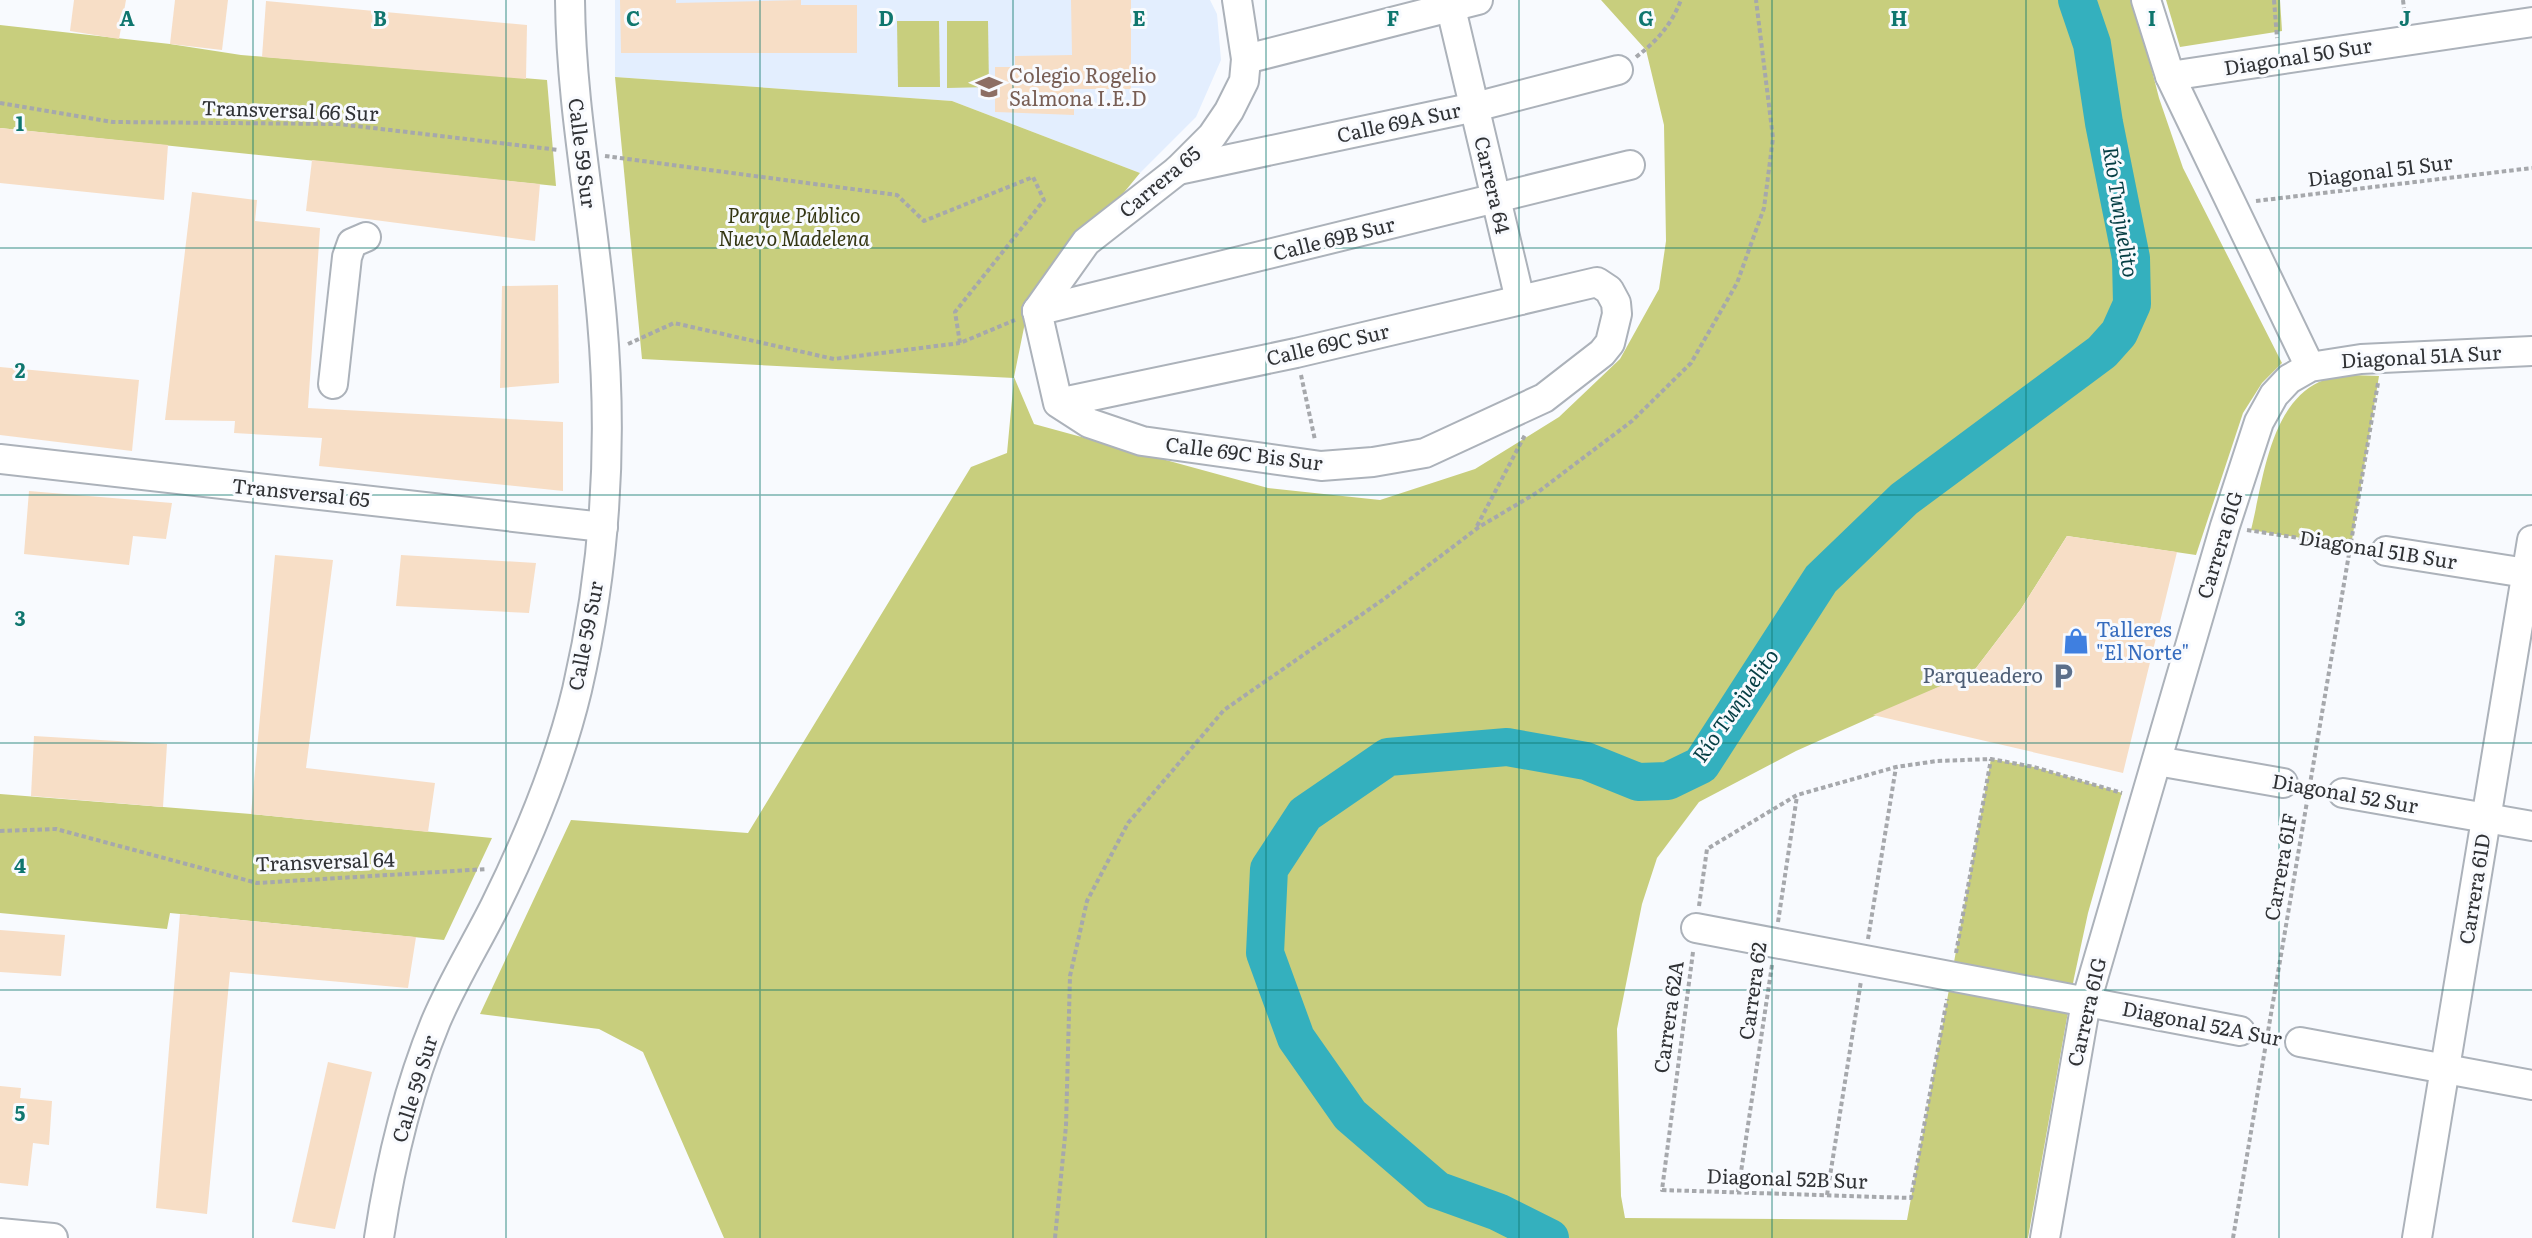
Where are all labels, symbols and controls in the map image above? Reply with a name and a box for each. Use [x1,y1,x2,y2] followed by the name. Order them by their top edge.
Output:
[119,2,135,32] text: A
[373,2,387,32] text: B
[626,2,640,32] text: C
[878,2,894,32] text: D
[1132,2,1146,32] text: E
[1387,2,1400,32] text: F
[1638,2,1654,32] text: G
[1891,2,1907,32] text: H
[2148,2,2156,32] text: I
[2399,2,2411,32] text: J
[2222,28,2374,82] street label: Diagonal 50 Sur
[1009,59,1156,112] place label: Colegio Rogelio Salmona I.E.D
[974,72,1004,102] school or university icon: Colegio Rogelio Salmona I.E.D
[201,91,380,127] street label: Transversal 66 Sur
[1334,93,1464,149] street label: Calle 69A Sur
[562,96,606,210] street label: Calle 59 Sur
[16,107,24,137] text: 1
[1468,133,1520,236] street label: Carrera 64
[1111,137,1206,224] street label: Carrera 65
[2097,144,2148,279] water label: Río Tunjuelito
[2305,145,2455,193] street label: Diagonal 51 Sur
[718,199,870,252] park label: Parque Público Nuevo Madelena
[1270,207,1398,267] street label: Calle 69B Sur
[1263,314,1392,372] street label: Calle 69C Sur
[2340,336,2502,374] street label: Diagonal 51A Sur
[15,354,26,384] text: 2
[1164,427,1325,477] street label: Calle 69C Bis Sur
[231,469,372,513] street label: Transversal 65
[2187,487,2249,602] street label: Carrera 61G
[2297,521,2460,575] street label: Diagonal 51B Sur
[559,578,609,693] street label: Calle 59 Sur
[14,602,26,632] text: 3
[2096,613,2189,666] place label: Talleres "El Norte"
[2061,626,2091,656] shop icon: Talleres "El Norte"
[1683,641,1785,768] water label: Río Tunjuelito
[1922,659,2043,689] place label: Parqueadero
[2048,661,2078,691] parking icon: Parqueadero
[2270,764,2421,820] street label: Diagonal 52 Sur
[2255,811,2303,923] street label: Carrera 61F
[2449,831,2497,946] street label: Carrera 61D
[255,843,395,877] street label: Transversal 64
[14,849,26,879] text: 4
[1729,940,1773,1042] street label: Carrera 62
[2058,954,2112,1069] street label: Carrera 61G
[1644,958,1690,1075] street label: Carrera 62A
[2120,992,2285,1052] street label: Diagonal 52A Sur
[383,1031,444,1146] street label: Calle 59 Sur
[15,1097,26,1127] text: 5
[1706,1159,1869,1195] street label: Diagonal 52B Sur

